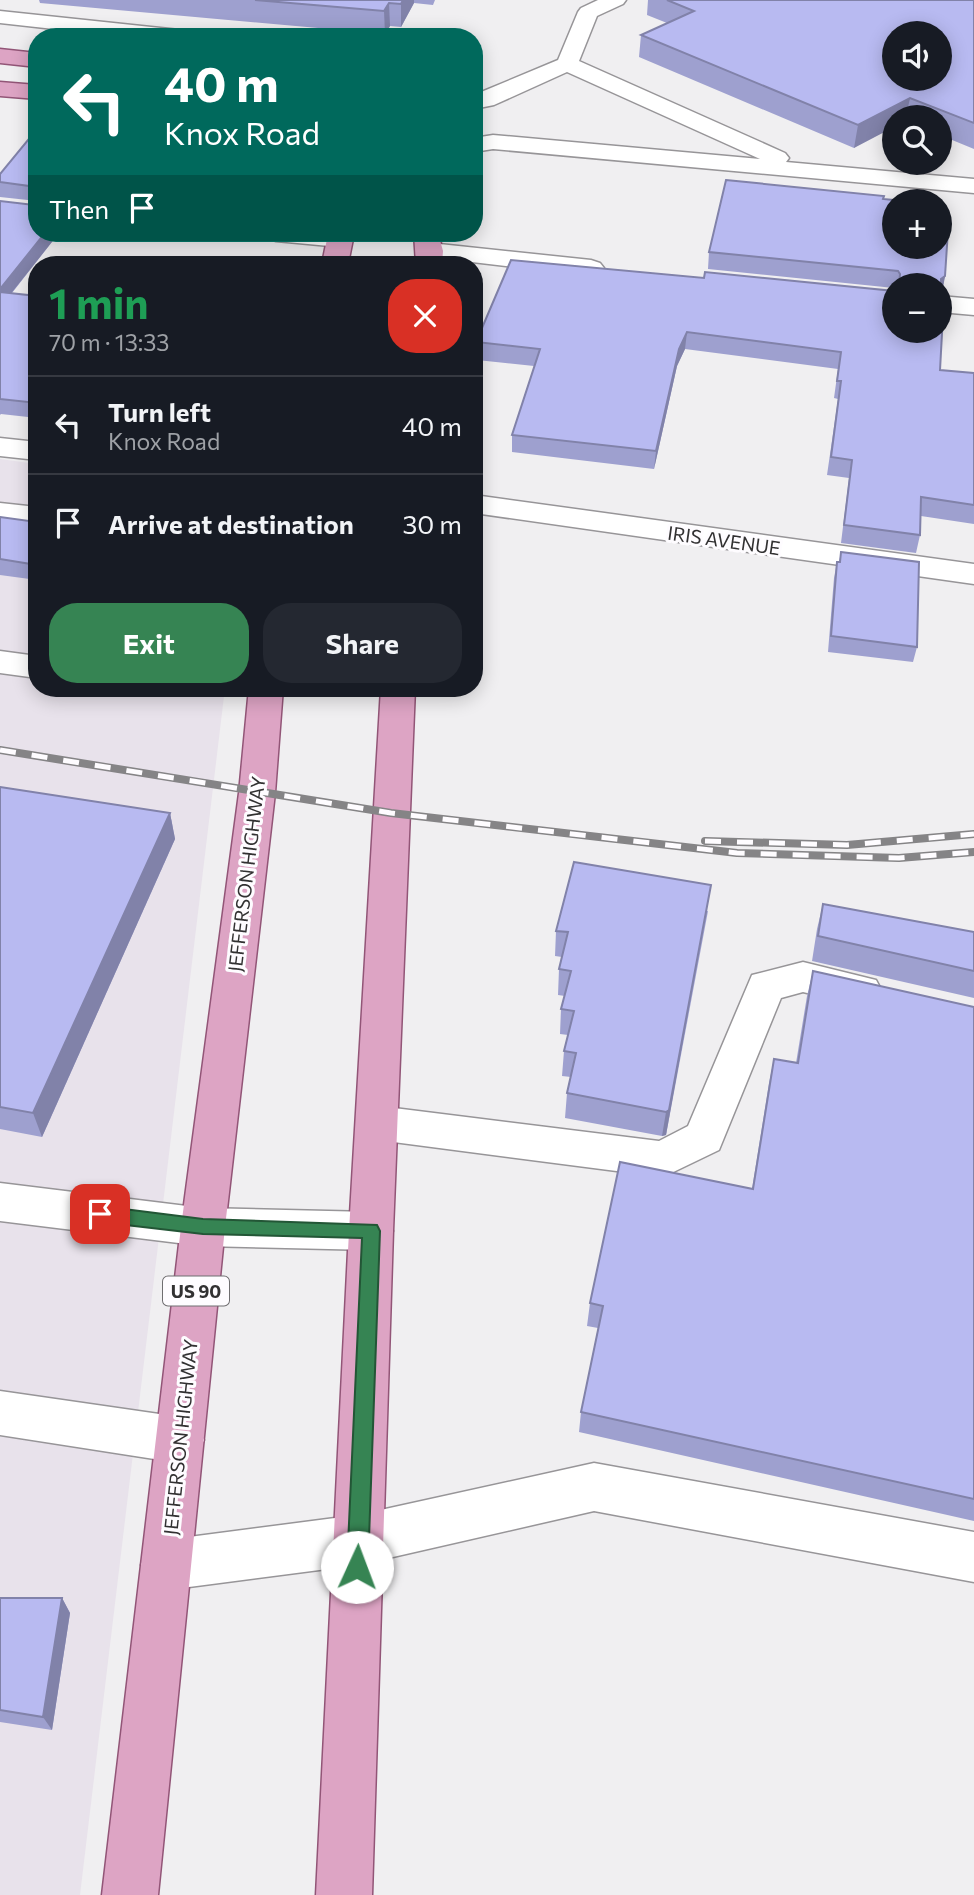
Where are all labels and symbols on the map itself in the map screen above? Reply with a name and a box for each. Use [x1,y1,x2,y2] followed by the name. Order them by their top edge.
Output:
[666,521,782,559] street label: IRIS AVENUE
[223,775,269,973] street label: JEFFERSON HIGHWAY
[70,1184,130,1244] pin
[163,1276,229,1306] road number: US 90
[158,1338,202,1536] street label: JEFFERSON HIGHWAY
[320,1530,394,1604] position arrow

